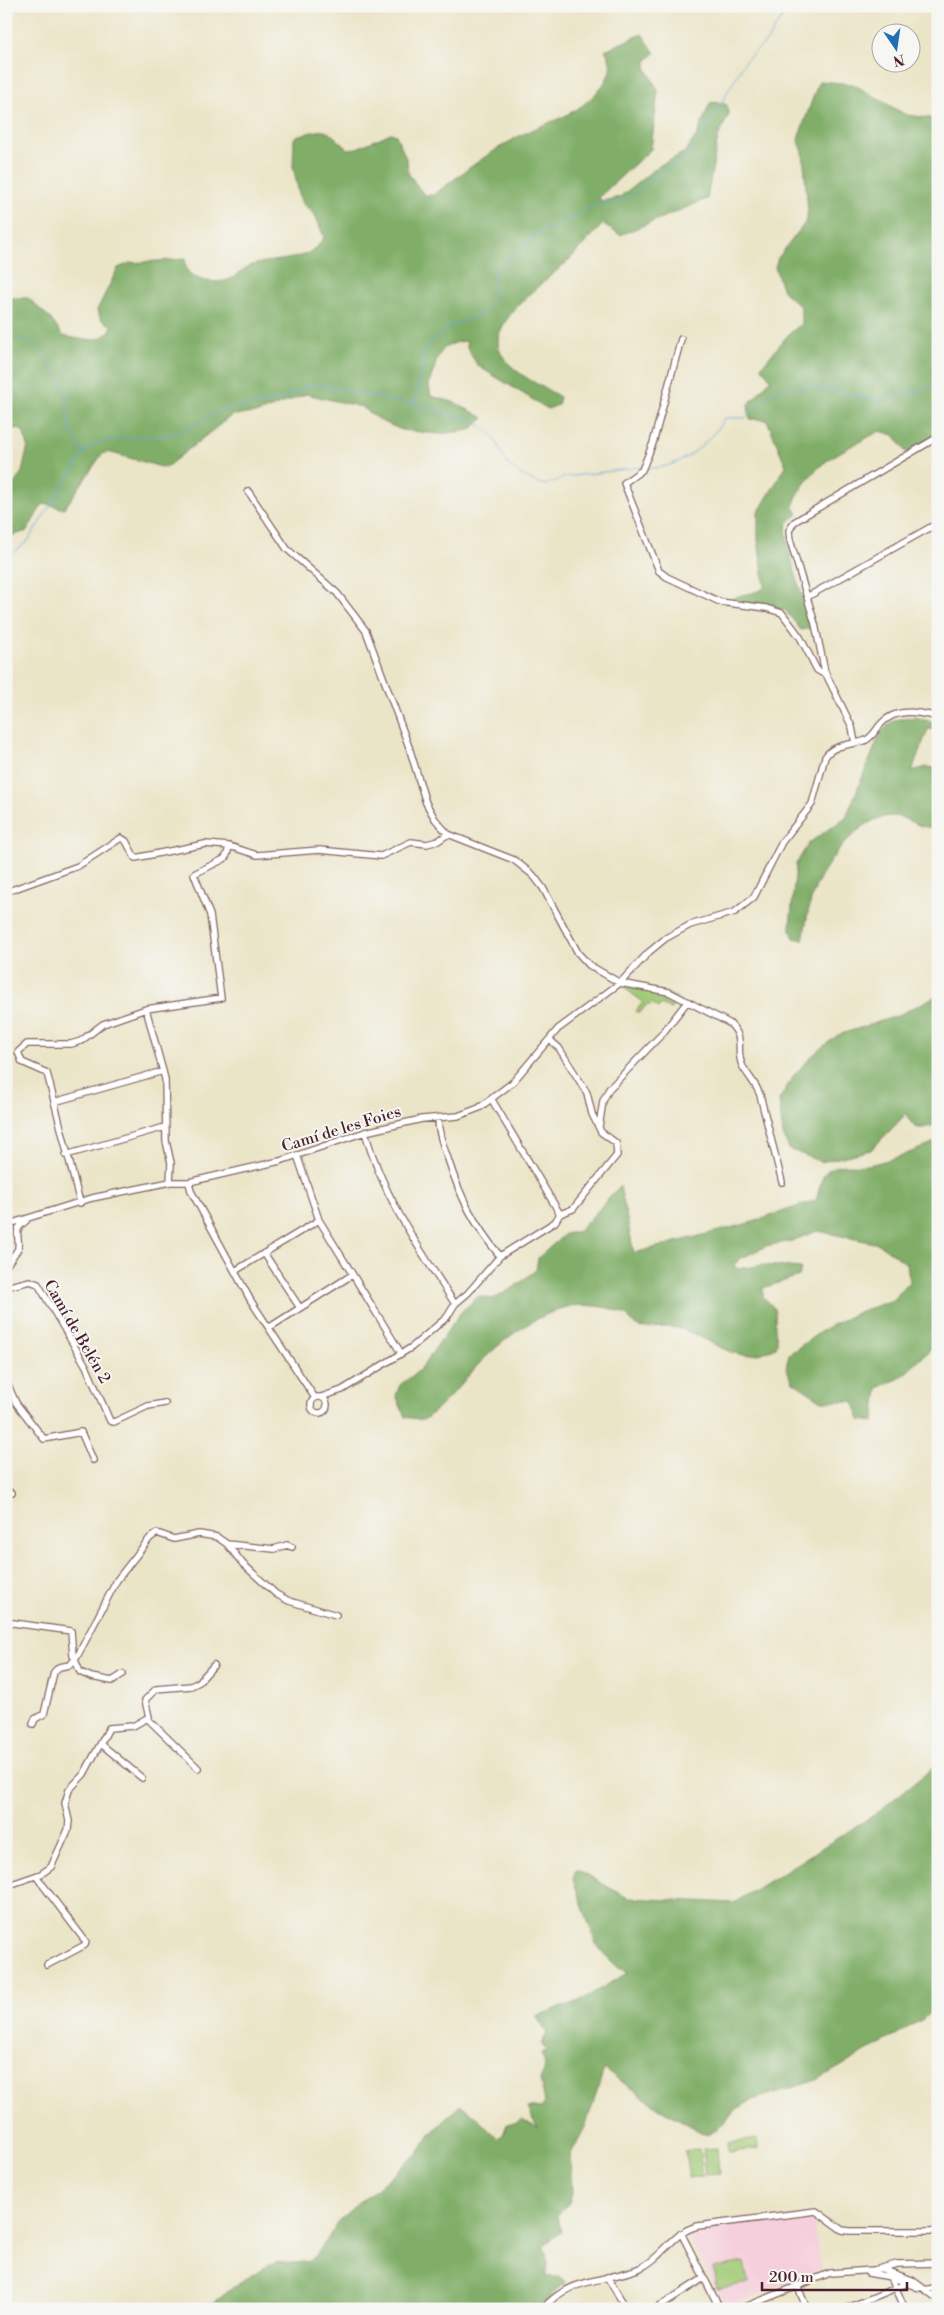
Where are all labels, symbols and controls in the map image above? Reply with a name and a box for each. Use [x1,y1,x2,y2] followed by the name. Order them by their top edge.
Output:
[872,22,922,72] north arrow
[891,50,906,70] text: N
[279,1101,404,1157] street label: Camí de les Foies
[39,1276,115,1387] street label: Camí de Belén 2
[762,2260,906,2292] scale bar
[769,2268,814,2287] text: 200 m

